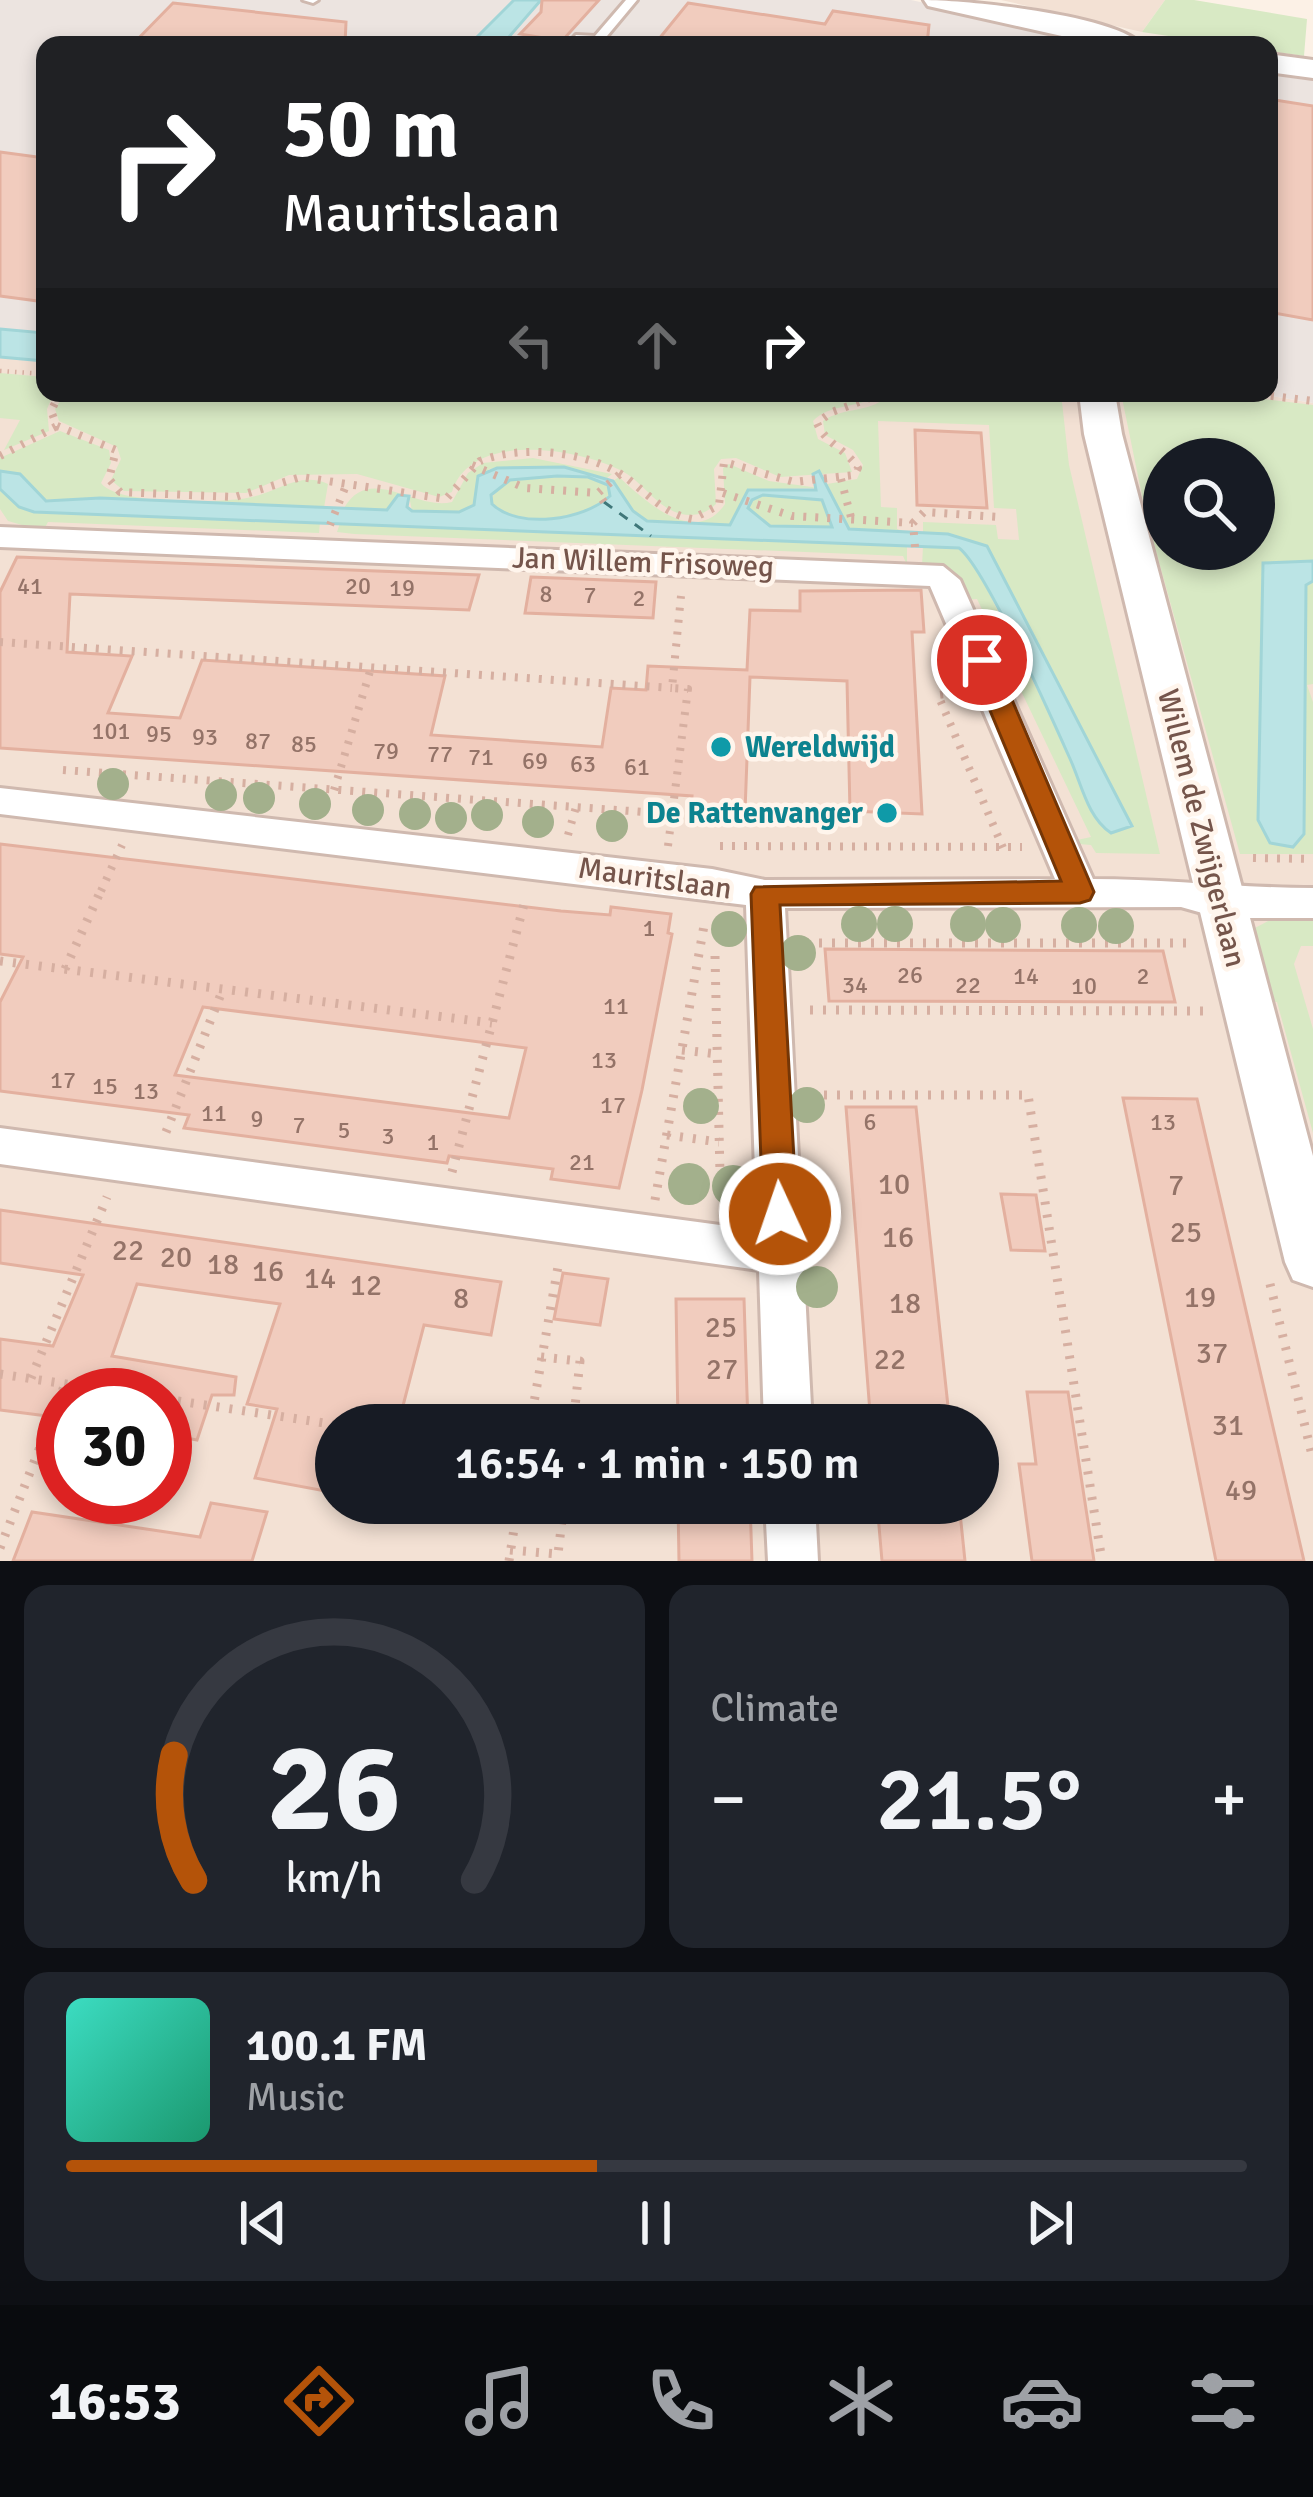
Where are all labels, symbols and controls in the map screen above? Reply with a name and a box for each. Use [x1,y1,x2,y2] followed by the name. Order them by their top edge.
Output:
[282,77,459,181] text: 50 m
[84,84,240,240] icon: right
[282,180,560,247] text: Mauritslaan
[498,312,564,378] icon: left
[624,312,690,378] icon: ahead
[750,312,816,378] icon: right
[1143,438,1275,570] map controls
[1143,438,1275,570] button: search
[511,539,775,586] street label: Jan Willem Frisoweg
[17,571,43,601] house number: 41
[345,571,371,601] house number: 20
[389,573,415,603] house number: 19
[540,579,552,609] house number: 8
[584,580,596,610] house number: 7
[633,583,645,613] house number: 2
[931,609,1033,711] pin
[949,627,1015,693] icon: arrive
[1149,685,1254,971] street label: Willem de Zwijgerlaan
[92,716,130,746] house number: 101
[146,719,172,749] house number: 95
[192,722,218,752] house number: 93
[245,726,271,756] house number: 87
[291,729,317,759] house number: 85
[745,729,895,766] place label: Wereldwijd
[708,734,734,760] marker: Wereldwijd
[373,736,399,766] house number: 79
[427,739,453,769] house number: 77
[468,742,494,772] house number: 71
[522,746,548,776] house number: 69
[570,749,596,779] house number: 63
[624,752,650,782] house number: 61
[646,795,863,832] place label: De Rattenvanger
[874,800,900,826] marker: De Rattenvanger
[576,849,734,908] street label: Mauritslaan
[643,913,655,943] house number: 1
[897,960,923,990] house number: 26
[1013,961,1039,991] house number: 14
[1137,961,1149,991] house number: 2
[842,970,868,1000] house number: 34
[955,970,981,1000] house number: 22
[1071,971,1097,1001] house number: 10
[603,991,629,1021] house number: 11
[591,1045,617,1075] house number: 13
[50,1065,76,1095] house number: 17
[92,1071,118,1101] house number: 15
[133,1076,159,1106] house number: 13
[600,1090,626,1120] house number: 17
[201,1098,227,1128] house number: 11
[251,1104,263,1134] house number: 9
[864,1107,876,1137] house number: 6
[1150,1107,1176,1137] house number: 13
[293,1110,305,1140] house number: 7
[338,1115,350,1145] house number: 5
[382,1121,394,1151] house number: 3
[427,1127,439,1157] house number: 1
[569,1147,595,1177] house number: 21
[717,1151,843,1277] position arrow
[878,1166,910,1203] house number: 10
[1168,1167,1184,1204] house number: 7
[1170,1214,1202,1251] house number: 25
[882,1219,914,1256] house number: 16
[112,1232,144,1269] house number: 22
[160,1239,192,1276] house number: 20
[207,1246,239,1283] house number: 18
[252,1253,284,1290] house number: 16
[304,1260,336,1297] house number: 14
[350,1267,382,1304] house number: 12
[1184,1279,1216,1316] house number: 19
[453,1280,469,1317] house number: 8
[889,1285,921,1322] house number: 18
[705,1309,737,1346] house number: 25
[1196,1335,1228,1372] house number: 37
[874,1341,906,1378] house number: 22
[706,1351,738,1388] house number: 27
[36,1368,192,1524] speed limit sign: 30
[1212,1407,1244,1444] house number: 31
[455,1436,859,1491] text: 16:54 · 1 min · 150 m
[1225,1472,1257,1509] house number: 49
[711,1684,839,1732] text: Climate
[267,1712,402,1865] text: 26
[876,1744,1081,1855] text: 21.5°
[711,1759,746,1840] text: −
[1211,1759,1247,1840] text: +
[286,1851,383,1904] text: km/h
[246,2018,428,2073] text: 100.1 FM
[246,2073,345,2121] text: Music
[230,2190,296,2256] icon: previous
[623,2190,689,2256] icon: pause
[1017,2190,1083,2256] icon: next
[277,2359,361,2443] icon: directions
[458,2359,542,2443] icon: music
[639,2359,723,2443] icon: phone
[819,2359,903,2443] icon: climate
[1000,2359,1084,2443] icon: car
[1181,2359,1265,2443] icon: filters
[48,2368,181,2435] text: 16:53

